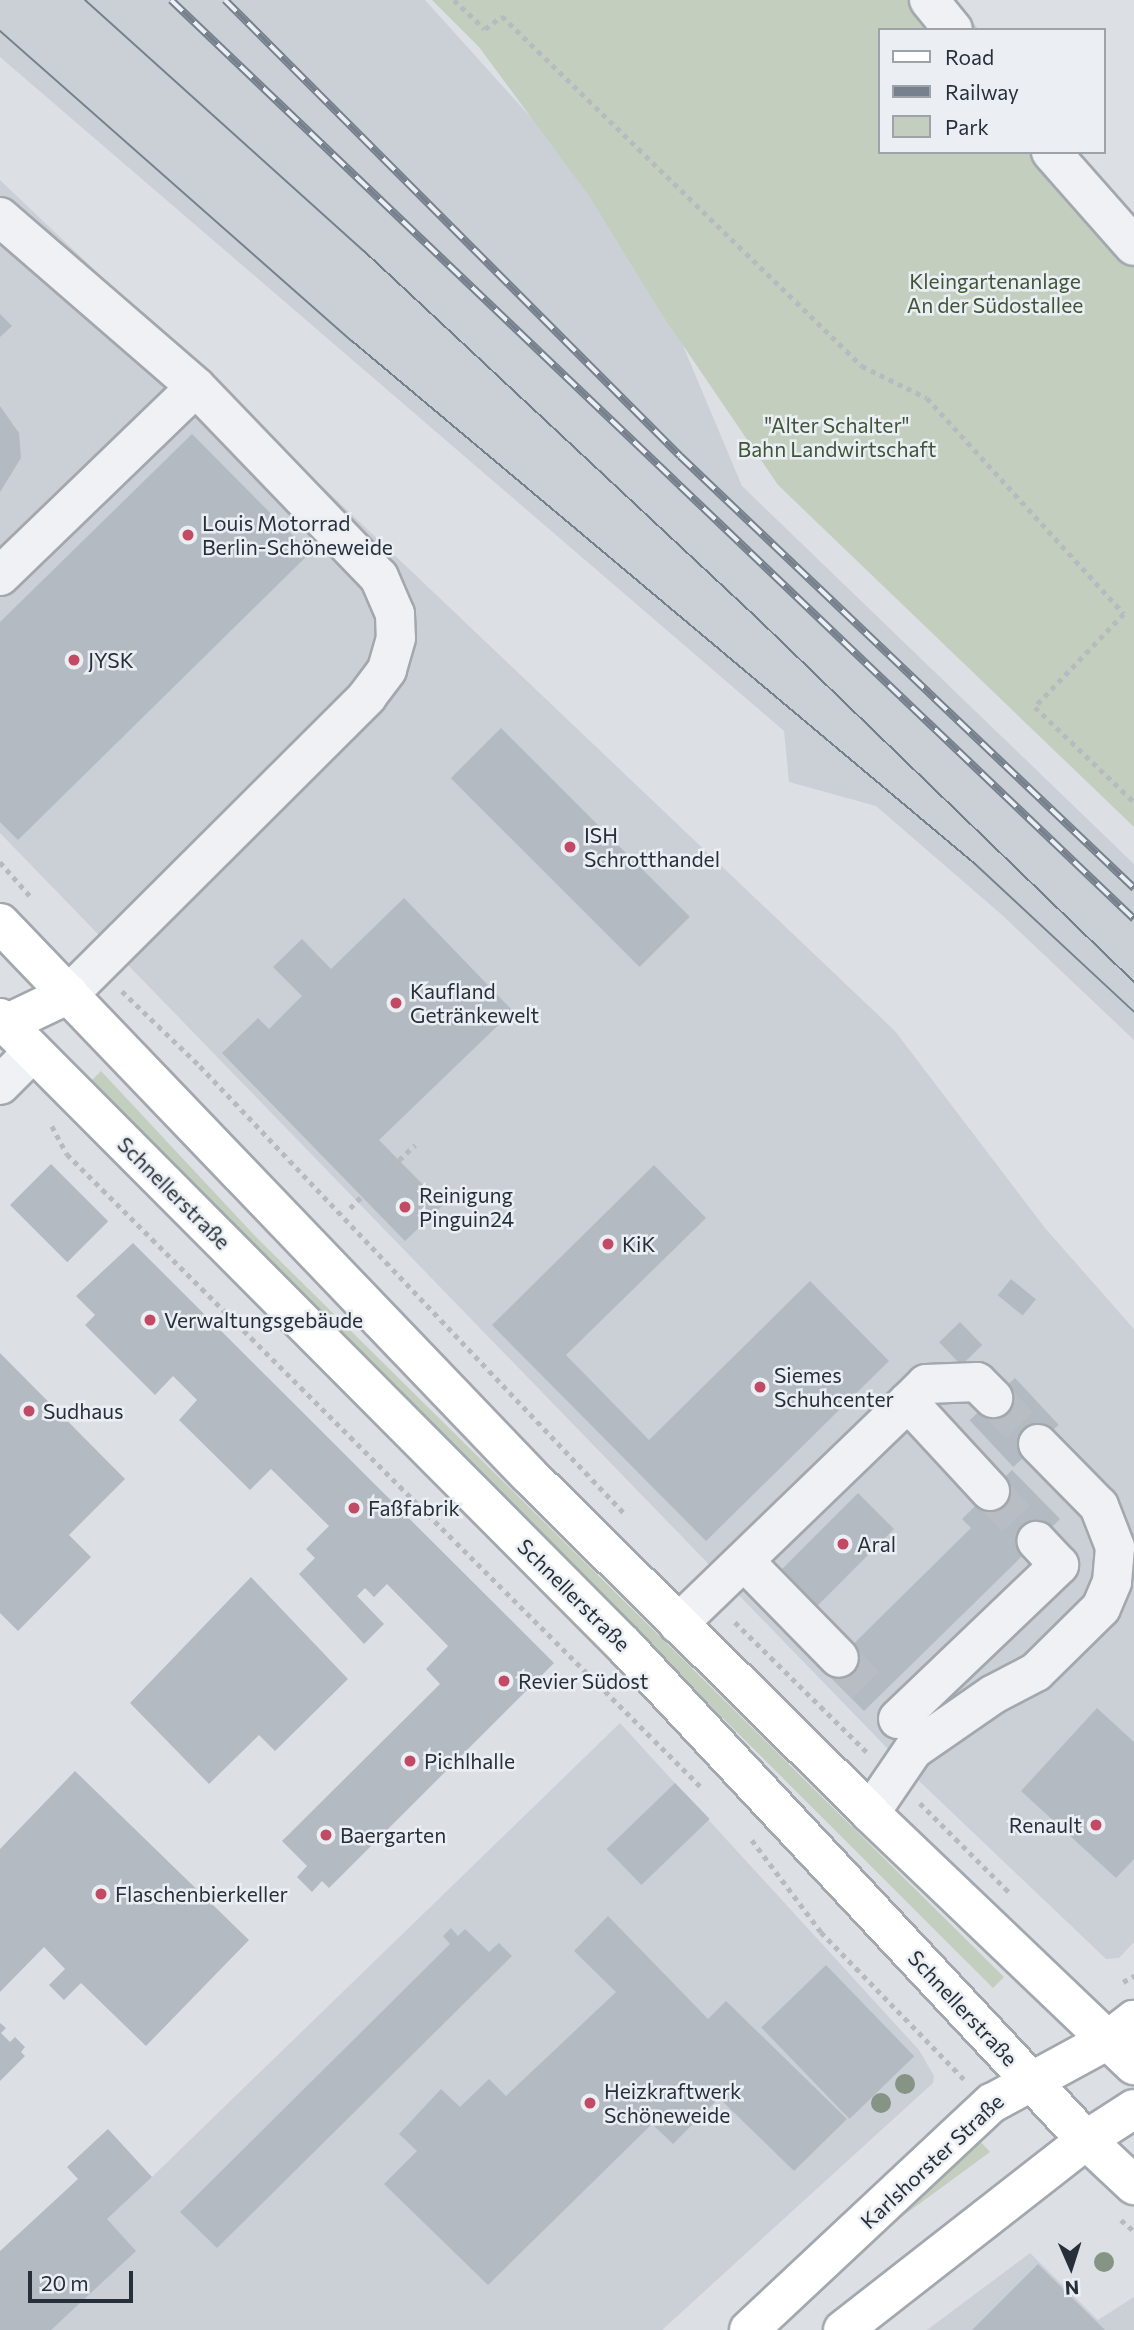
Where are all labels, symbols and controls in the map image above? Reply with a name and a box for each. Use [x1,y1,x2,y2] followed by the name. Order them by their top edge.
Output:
[878,28,1106,154] legend
[945,44,994,69] text: Road
[945,79,1019,104] text: Railway
[945,114,989,139] text: Park
[907,268,1083,318] park label: Kleingartenanlage An der Südostallee
[738,412,936,462] park label: "Alter Schalter" Bahn Landwirtschaft
[202,510,393,560] place label: Louis Motorrad Berlin-Schöneweide
[180,527,196,543] marker: Louis Motorrad Berlin-Schöneweide
[88,647,134,673] place label: JYSK
[66,652,82,668] marker: JYSK
[584,822,720,872] place label: ISH Schrotthandel
[562,839,578,855] marker: ISH Schrotthandel
[410,978,539,1028] place label: Kaufland Getränkewelt
[388,995,404,1011] marker: Kaufland Getränkewelt
[113,1132,235,1254] street label: Schnellerstraße
[419,1182,514,1232] place label: Reinigung Pinguin24
[397,1199,413,1215] marker: Reinigung Pinguin24
[622,1231,656,1257] place label: KiK
[600,1236,616,1252] marker: KiK
[164,1307,363,1333] place label: Verwaltungsgebäude
[142,1312,158,1328] marker: Verwaltungsgebäude
[774,1362,894,1412] place label: Siemes Schuhcenter
[752,1379,768,1395] marker: Siemes Schuhcenter
[43,1398,123,1424] place label: Sudhaus
[21,1403,37,1419] marker: Sudhaus
[368,1495,460,1521] place label: Faßfabrik
[346,1500,362,1516] marker: Faßfabrik
[857,1531,896,1557] place label: Aral
[513,1534,635,1656] street label: Schnellerstraße
[835,1536,851,1552] marker: Aral
[518,1668,648,1694] place label: Revier Südost
[496,1673,512,1689] marker: Revier Südost
[424,1748,515,1774] place label: Pichlhalle
[402,1753,418,1769] marker: Pichlhalle
[1009,1812,1082,1838] place label: Renault
[1088,1817,1104,1833] marker: Renault
[340,1822,446,1848] place label: Baergarten
[318,1827,334,1843] marker: Baergarten
[115,1881,288,1907] place label: Flaschenbierkeller
[93,1886,109,1902] marker: Flaschenbierkeller
[903,1945,1023,2071] street label: Schnellerstraße
[604,2078,741,2128] place label: Heizkraftwerk Schöneweide
[855,2088,1009,2234] street label: Karlshorster Straße
[582,2095,598,2111] marker: Heizkraftwerk Schöneweide
[1036,2232,1106,2302] north arrow
[32,2256,136,2300] scale bar
[41,2270,89,2295] text: 20 m
[1064,2277,1080,2300] text: N

